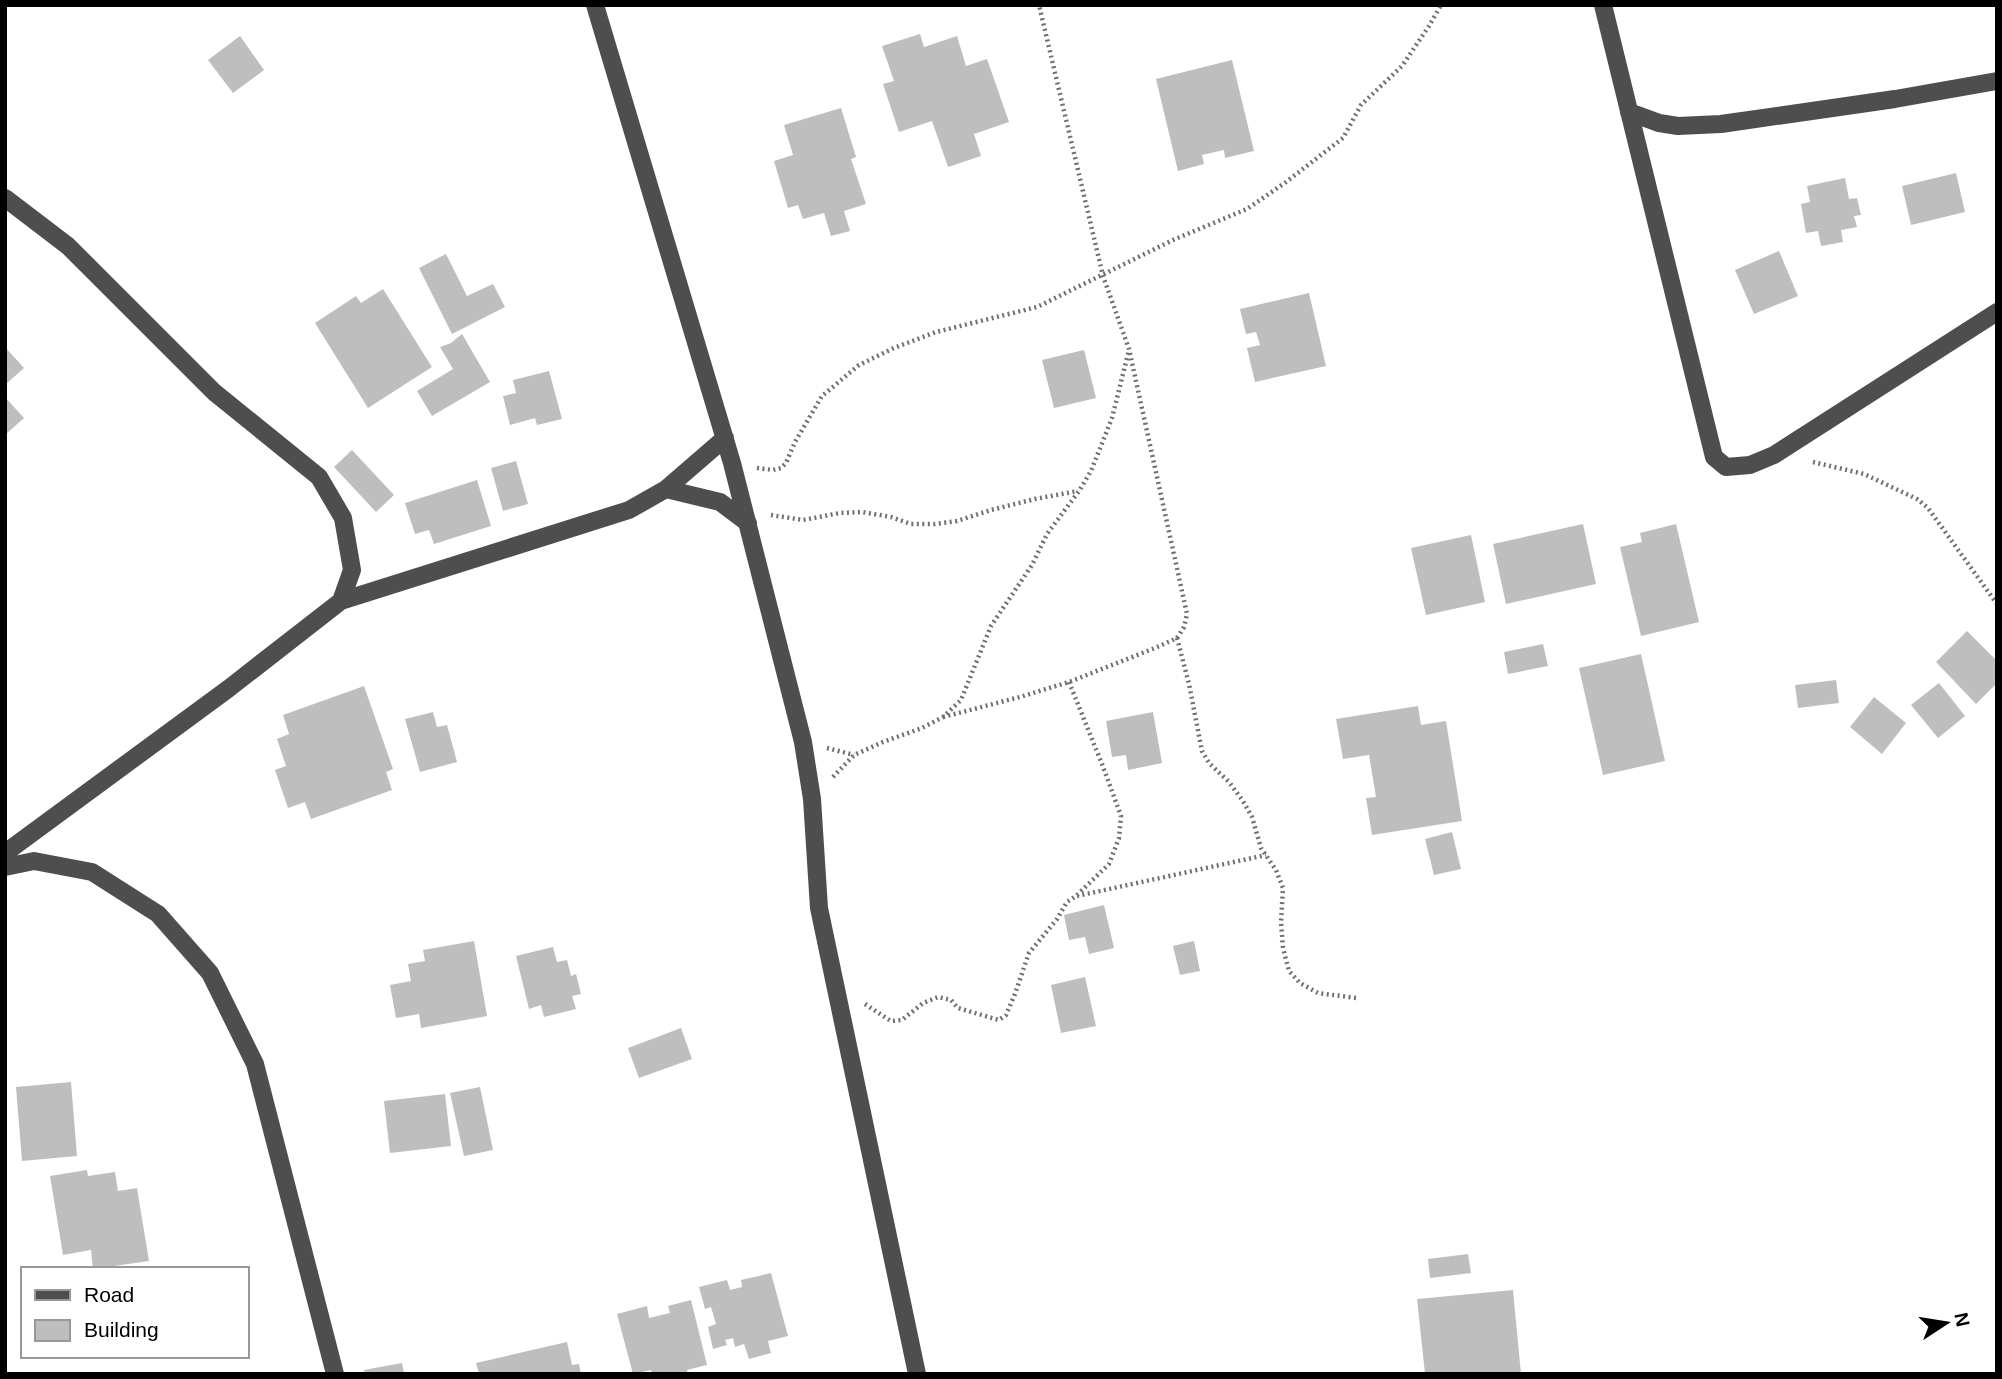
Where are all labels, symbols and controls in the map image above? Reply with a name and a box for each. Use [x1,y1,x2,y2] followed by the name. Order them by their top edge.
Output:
[21,1267,248,1358] legend
[84,1283,134,1306] text: Road
[1911,1288,1981,1358] north arrow
[1950,1311,1974,1328] text: N
[84,1318,159,1341] text: Building

